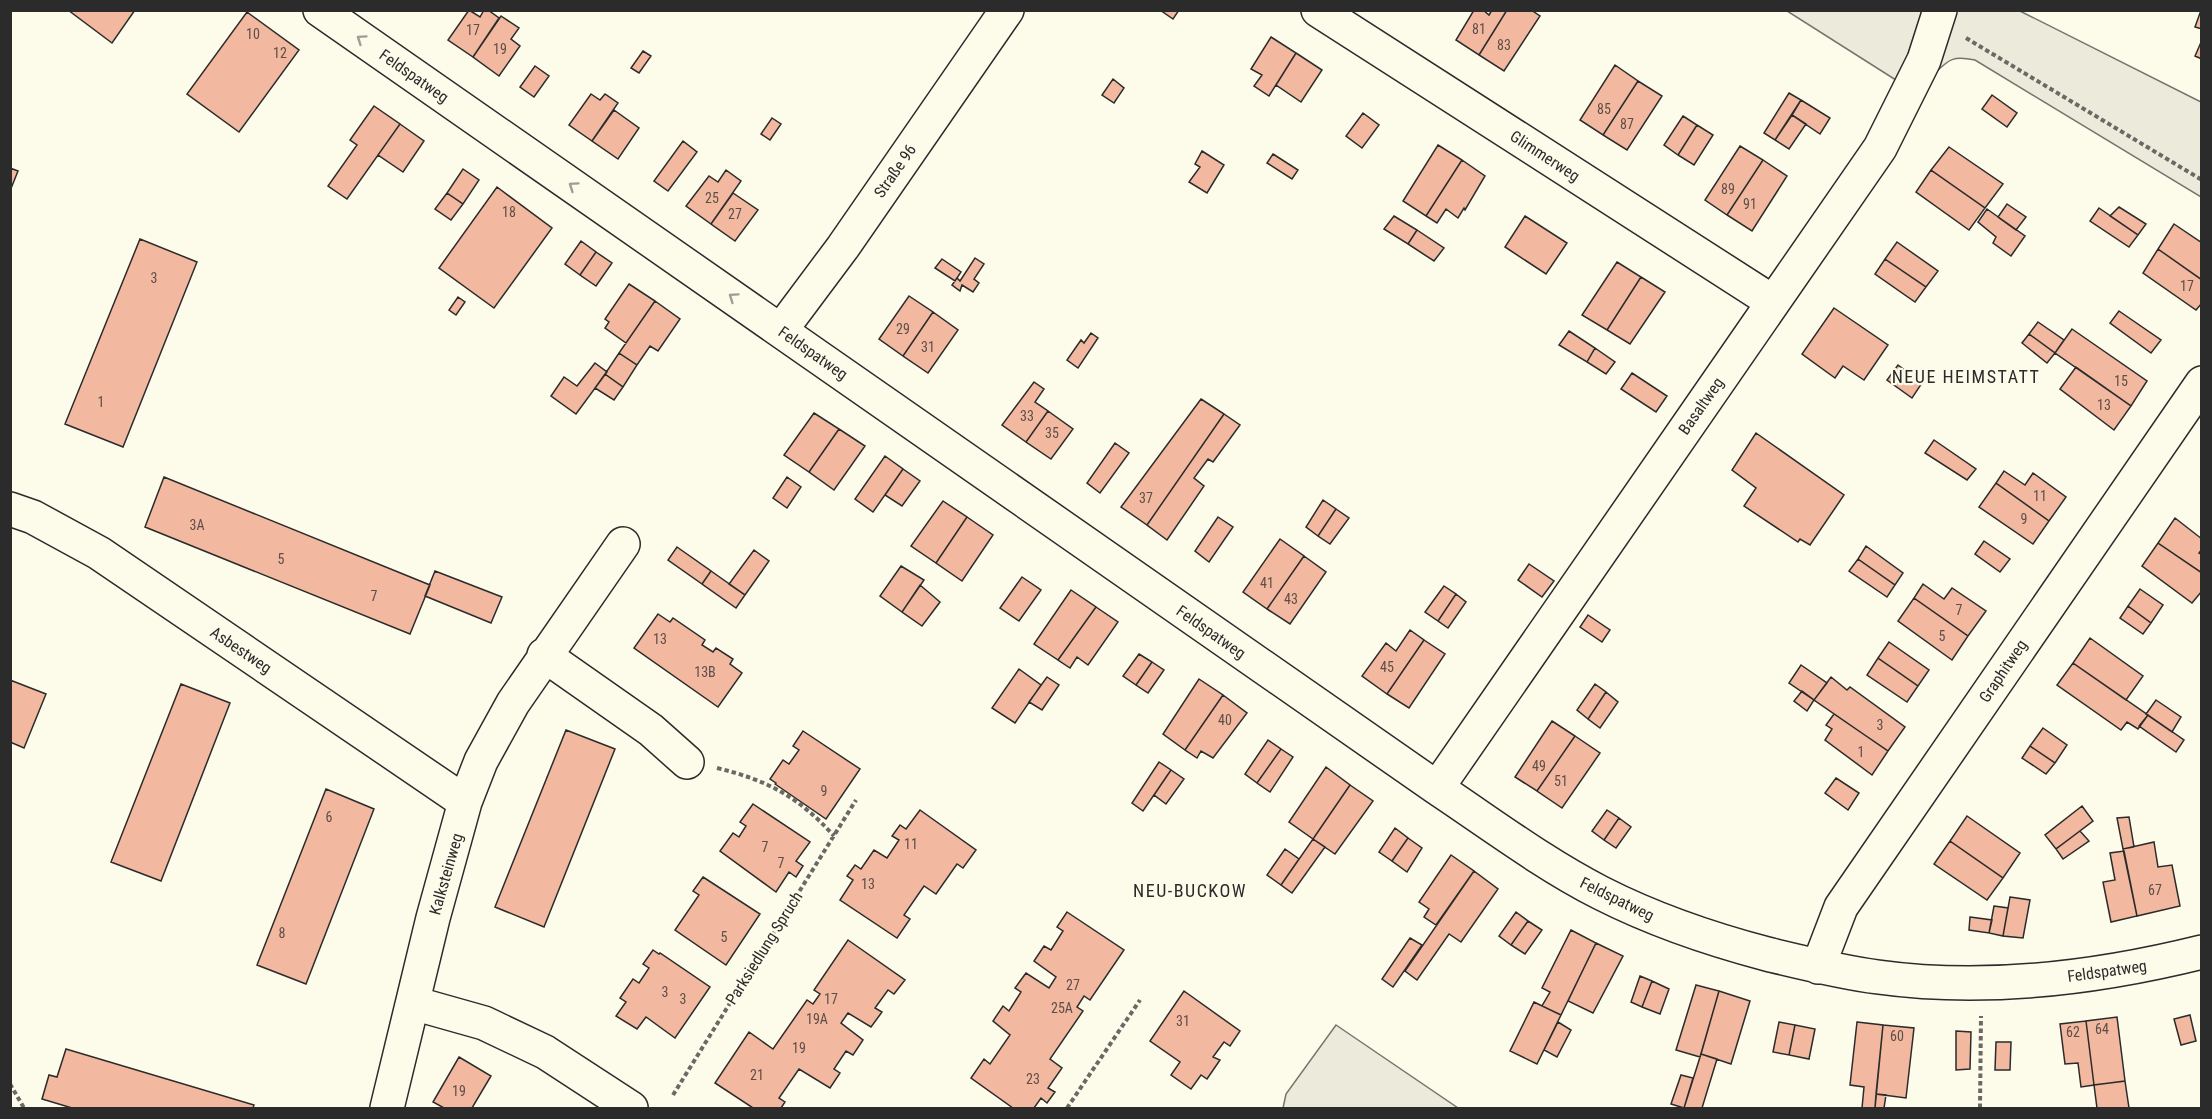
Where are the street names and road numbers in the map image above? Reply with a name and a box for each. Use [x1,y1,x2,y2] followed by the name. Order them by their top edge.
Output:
[376,45,452,107] street label: Feldspatweg
[1507,126,1583,186] street label: Glimmerweg
[870,141,920,201] street label: Straße 96
[775,322,851,384] street label: Feldspatweg
[1674,374,1728,438] street label: Basaltweg
[1173,601,1249,663] street label: Feldspatweg
[207,623,275,677] street label: Asbestweg
[1975,636,2031,706] street label: Graphitweg
[425,831,467,917] street label: Kalksteinweg
[1577,873,1657,925] street label: Feldspatweg
[722,888,806,1008] street label: Parksiedlung Spruch
[2066,956,2148,986] street label: Feldspatweg

